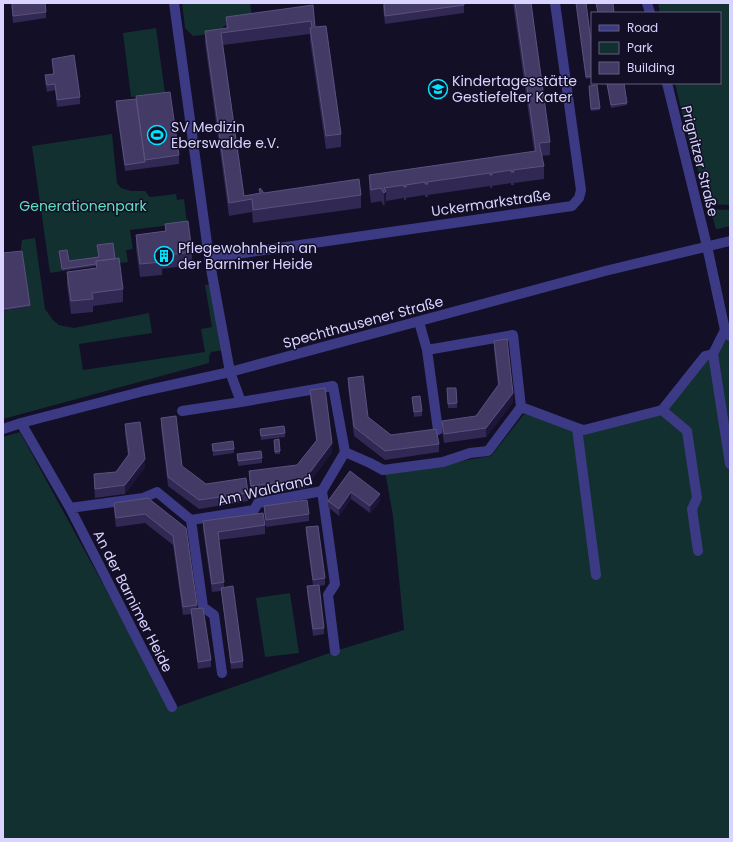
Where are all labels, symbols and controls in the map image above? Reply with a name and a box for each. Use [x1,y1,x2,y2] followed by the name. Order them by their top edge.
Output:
[591,12,721,84] legend
[627,19,658,36] text: Road
[627,39,654,56] text: Park
[627,59,675,76] text: Building
[452,71,577,107] place label: Kindertagesstätte Gestiefelter Kater
[427,78,449,100] school or university icon: Kindertagesstätte Gestiefelter Kater
[677,103,724,219] street label: Prignitzer Straße
[171,117,279,153] place label: SV Medizin Eberswalde e.V.
[146,124,168,146] sports icon: SV Medizin Eberswalde e.V.
[430,185,552,221] street label: Uckermarkstraße
[19,196,147,216] park label: Generationenpark
[178,238,317,274] place label: Pflegewohnheim an der Barnimer Heide
[153,245,175,267] building icon: Pflegewohnheim an der Barnimer Heide
[281,291,446,353] street label: Spechthausener Straße
[216,469,314,511] street label: Am Waldrand
[88,527,178,676] street label: An der Barnimer Heide

